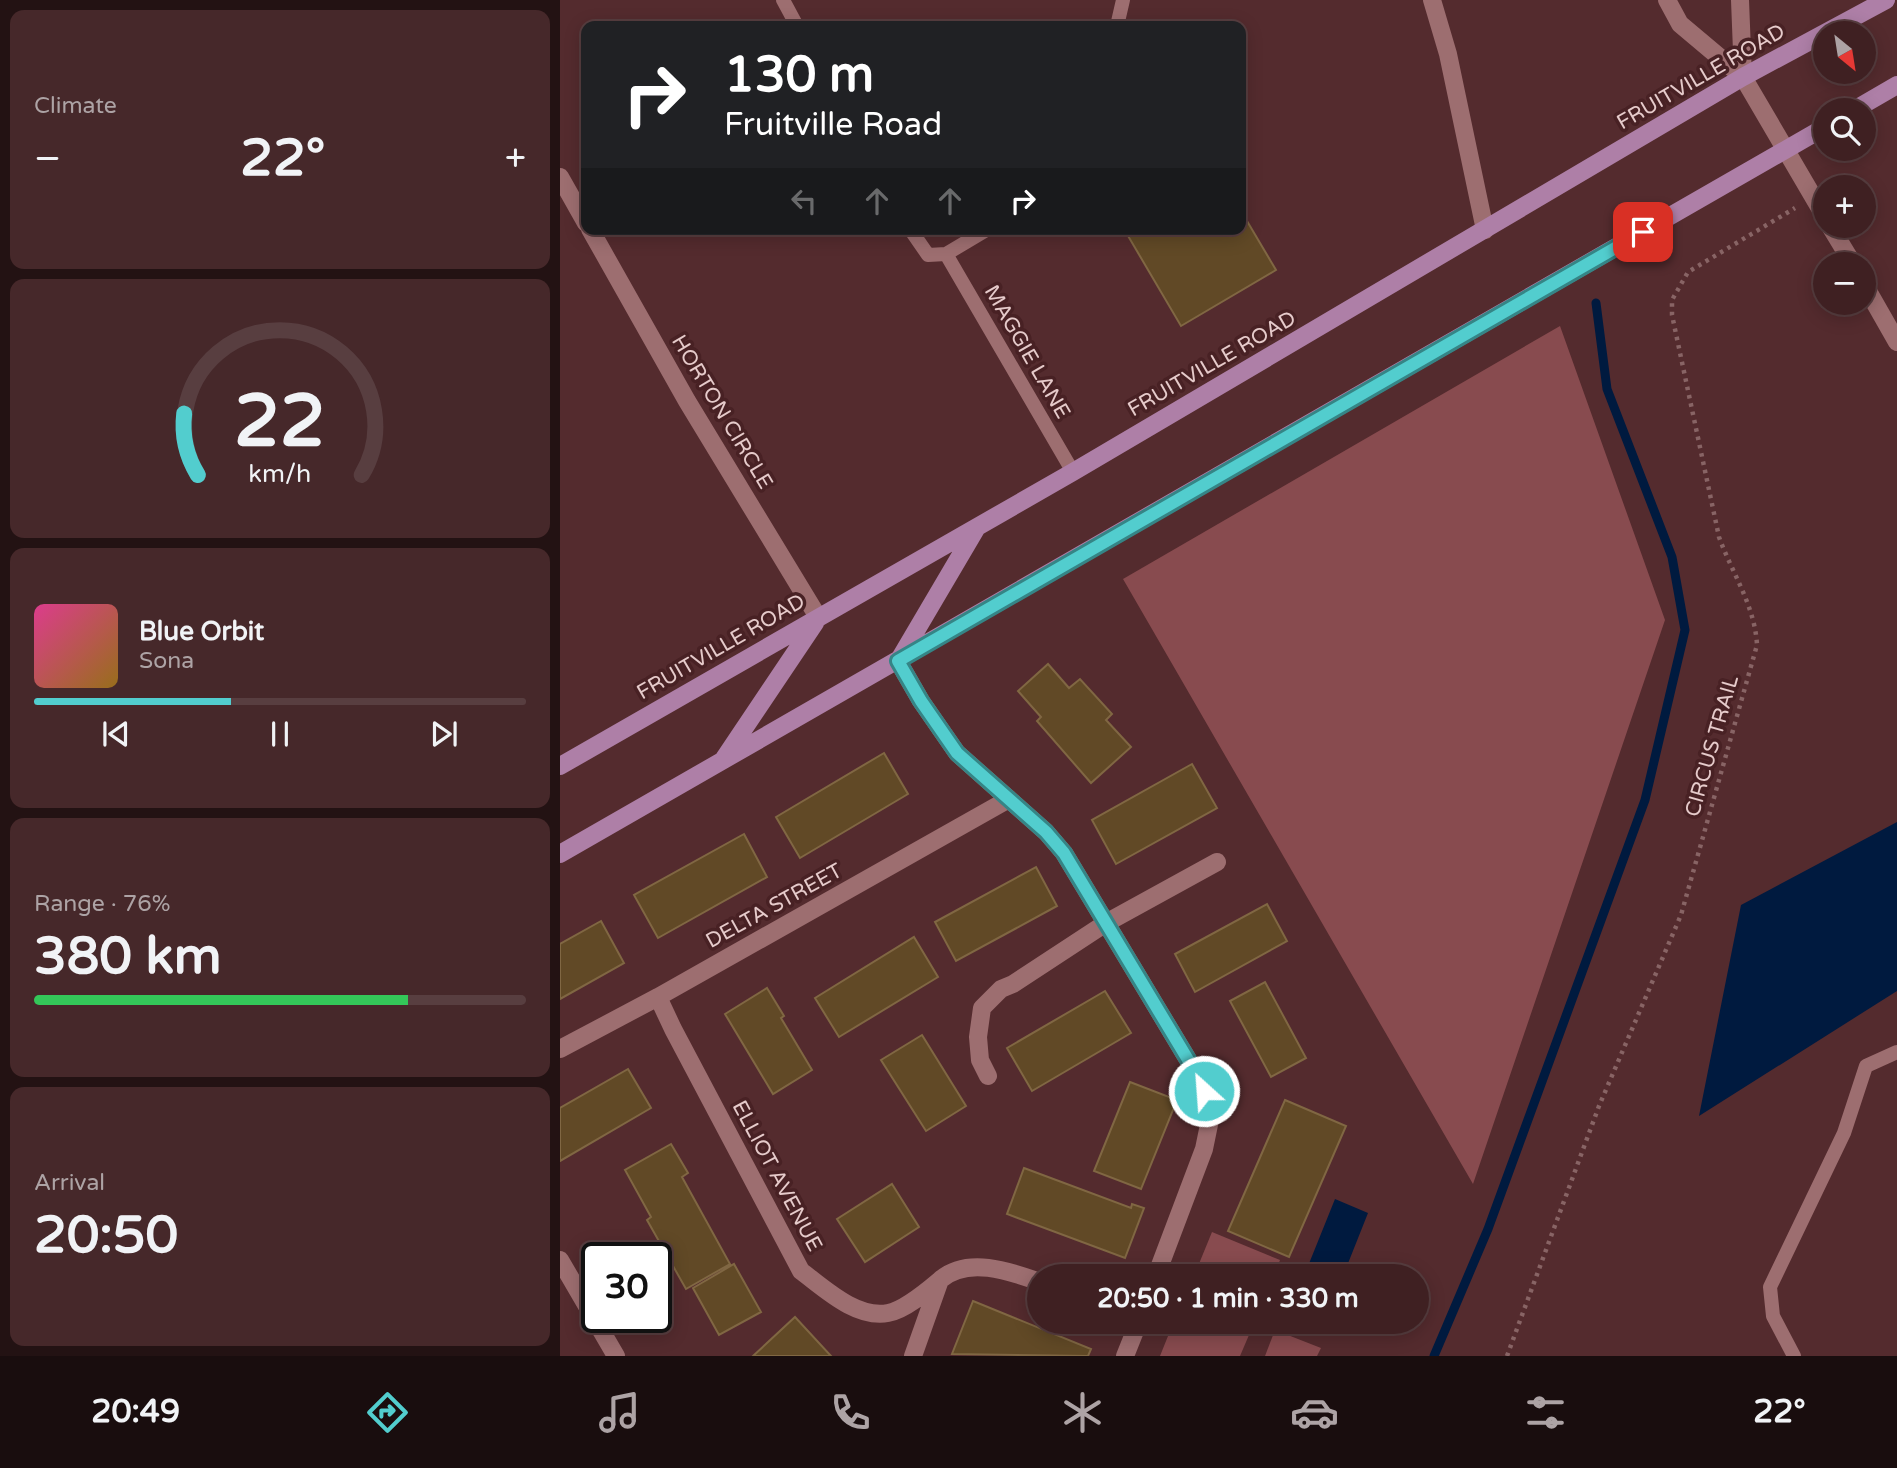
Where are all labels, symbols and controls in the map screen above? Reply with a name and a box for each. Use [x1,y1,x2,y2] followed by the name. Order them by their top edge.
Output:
[1613,19,1789,135] street label: FRUITVILLE ROAD
[1813,21,1876,84] north arrow
[1813,21,1876,315] map controls
[724,46,874,105] text: 130 m
[609,49,700,140] icon: right
[34,92,117,120] text: Climate
[1813,98,1876,161] button: search
[724,106,942,144] text: Fruitville Road
[240,127,325,190] text: 22°
[34,136,61,182] text: −
[505,136,526,182] text: +
[1813,175,1876,238] button: +
[785,182,823,220] icon: left
[858,182,896,220] icon: ahead
[931,182,969,220] icon: ahead
[1004,182,1042,220] icon: right
[1613,202,1673,262] pin
[1624,213,1662,251] icon: arrive
[1813,252,1876,315] button: −
[979,281,1075,423] street label: MAGGIE LANE
[1124,306,1300,422] street label: FRUITVILLE ROAD
[666,330,778,494] street label: HORTON CIRCLE
[234,378,326,466] text: 22
[249,459,311,489] text: km/h
[633,589,809,705] street label: FRUITVILLE ROAD
[139,616,264,647] text: Blue Orbit
[139,647,194,675] text: Sona
[1680,672,1744,820] street label: CIRCUS TRAIL
[97,715,135,753] icon: previous
[261,715,299,753] icon: pause
[425,715,463,753] icon: next
[702,858,847,954] street label: DELTA STREET
[34,890,170,918] text: Range · 76%
[34,925,222,988] text: 380 km
[1167,1054,1241,1128] position arrow
[727,1096,827,1256] street label: ELLIOT AVENUE
[34,1169,105,1197] text: Arrival
[34,1204,178,1267] text: 20:50
[581,1242,672,1333] speed limit sign: 30
[1097,1283,1359,1314] text: 20:50 · 1 min · 330 m
[363,1388,412,1437] icon: directions
[595,1388,644,1437] icon: music
[826,1388,875,1437] icon: phone
[1058,1388,1107,1437] icon: climate
[1290,1388,1339,1437] icon: car
[1521,1388,1570,1437] icon: filters
[91,1393,180,1431] text: 20:49
[1753,1393,1806,1431] text: 22°

